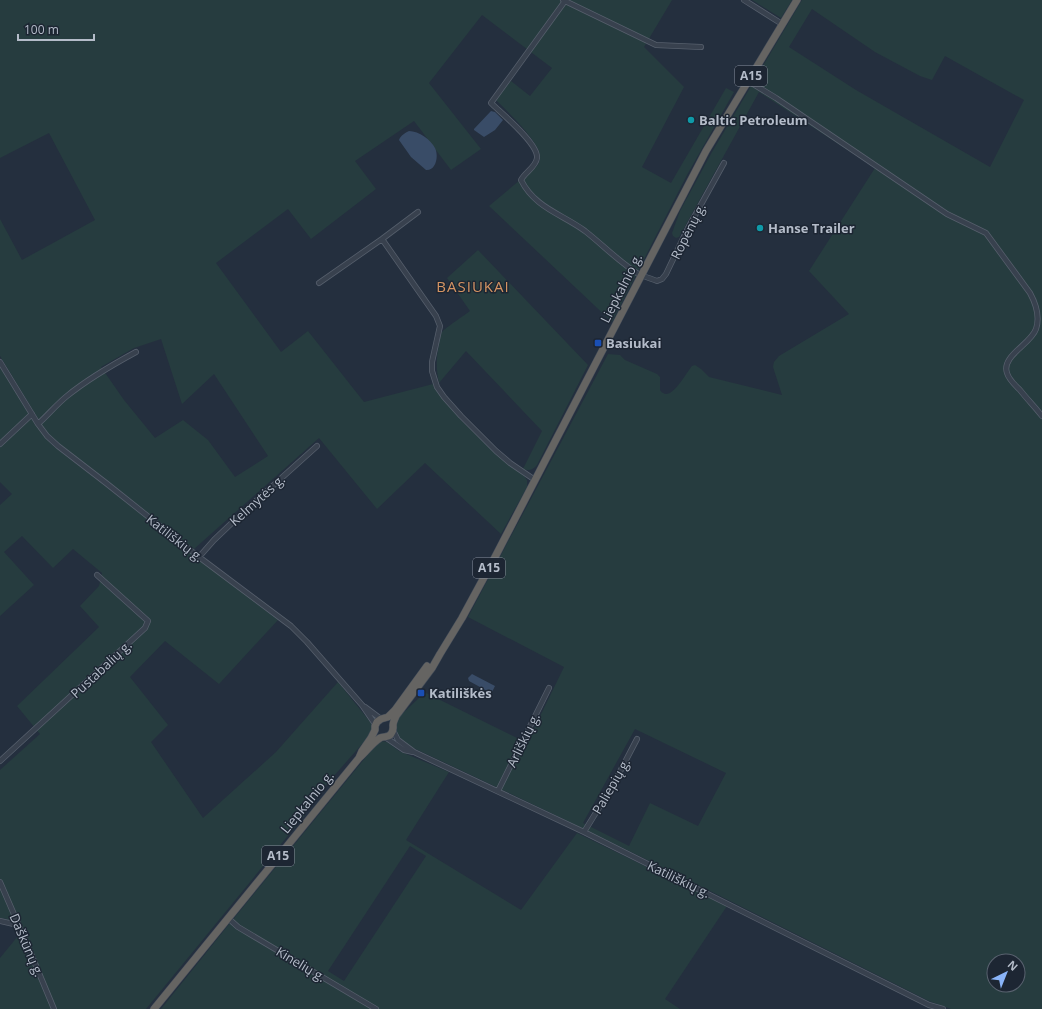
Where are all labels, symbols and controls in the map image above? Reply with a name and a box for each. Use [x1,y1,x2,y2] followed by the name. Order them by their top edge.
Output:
[18,16,94,42] scale bar
[24,21,59,38] text: 100 m
[735,66,767,86] road number: A15
[699,111,808,129] place label: Baltic Petroleum
[686,115,696,125] marker: Baltic Petroleum
[666,200,710,262] street label: Ropėnų g.
[768,219,855,237] place label: Hanse Trailer
[755,223,765,233] marker: Hanse Trailer
[596,250,646,326] street label: Liepkalnio g.
[436,276,510,296] district label: BASIUKAI
[606,334,661,352] place label: Basiukai
[593,338,603,348] marker: Basiukai
[225,470,289,530] street label: Kelmytės g.
[143,510,207,566] street label: Katiliškių g.
[473,558,505,578] road number: A15
[67,636,135,702] street label: Pustabalių g.
[429,684,492,702] place label: Katiliškės
[416,688,426,698] marker: Katiliškės
[502,710,544,770] street label: Arliškių g.
[588,755,634,817] street label: Paliepių g.
[276,767,338,837] street label: Liepkalnio g.
[262,846,294,866] road number: A15
[645,856,713,902] street label: Katiliškių g.
[6,910,48,980] street label: Daškūnų g.
[273,942,329,986] street label: Kinelių g.
[986,953,1026,993] north arrow
[1005,957,1022,974] text: N

